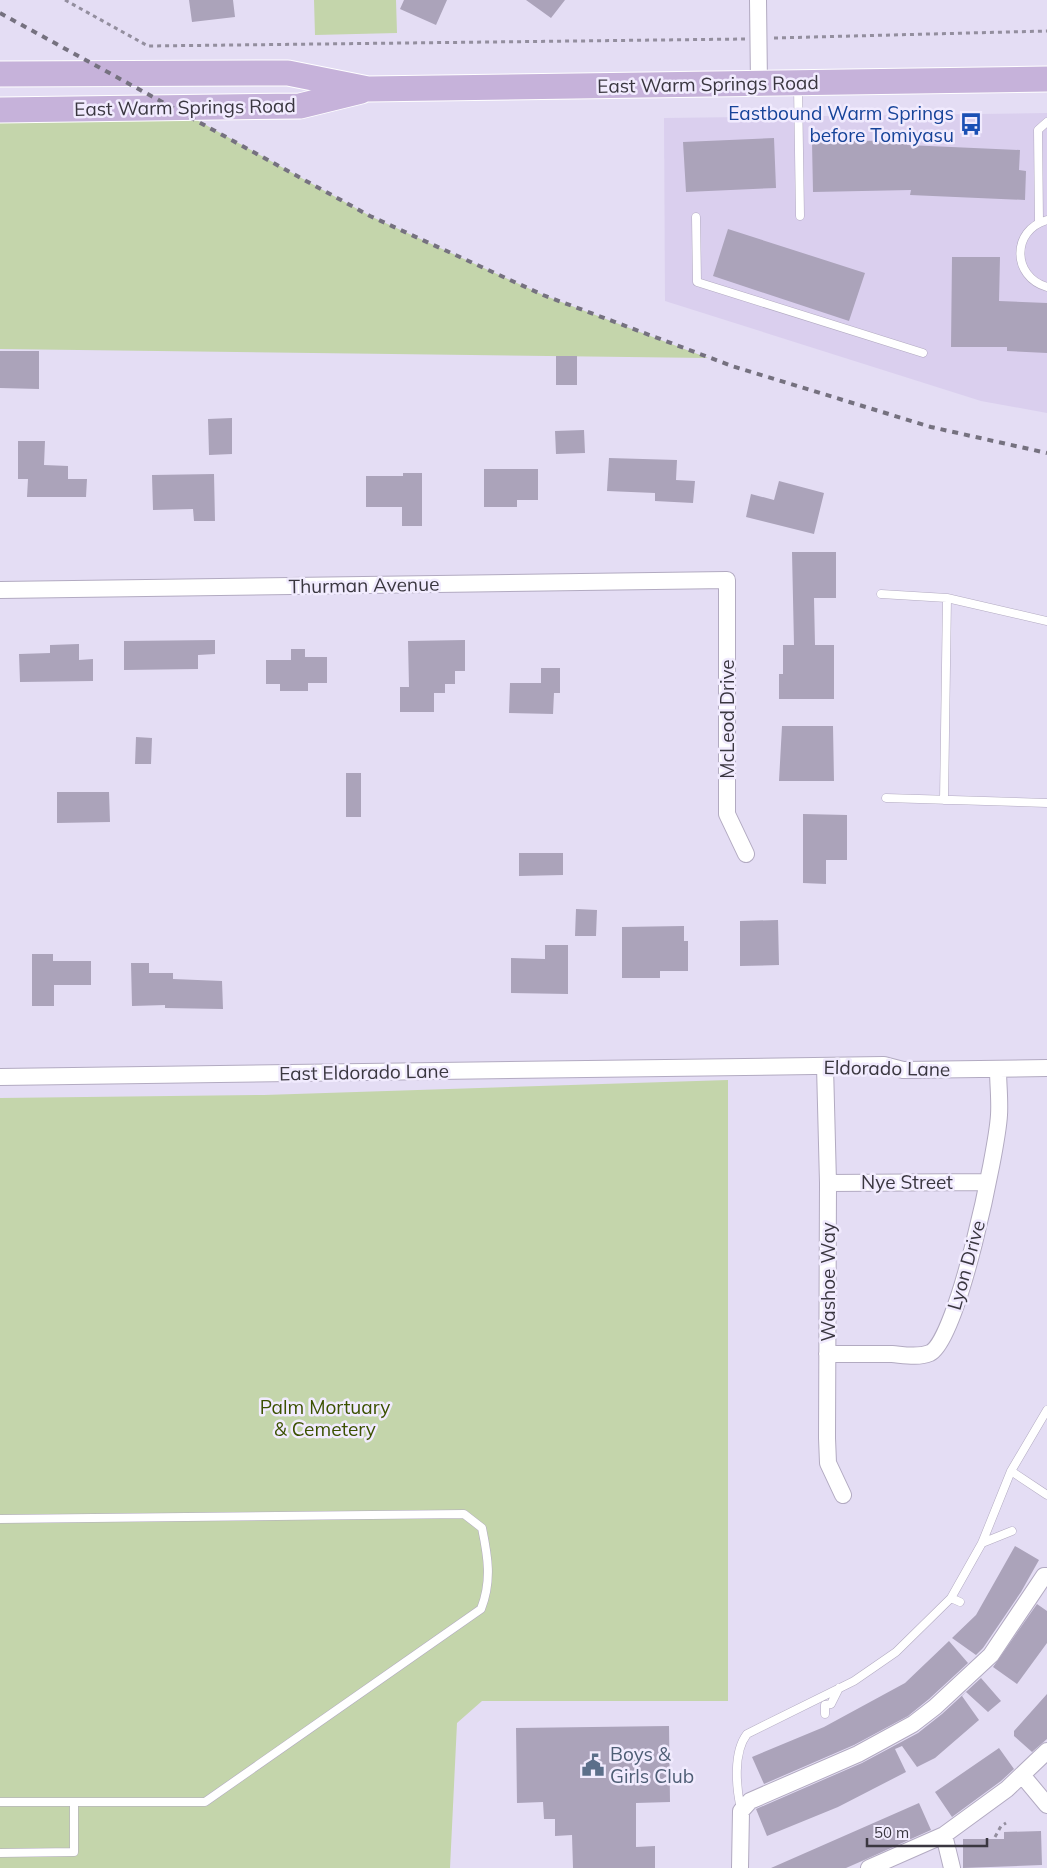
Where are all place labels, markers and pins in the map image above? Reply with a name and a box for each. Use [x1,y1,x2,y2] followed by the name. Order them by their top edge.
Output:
[728,101,954,147] place label: Eastbound Warm Springs before Tomiyasu
[958,111,984,137] bus stop icon: Eastbound Warm Springs before Tomiyasu
[610,1742,694,1788] place label: Boys & Girls Club
[580,1752,606,1778] public building icon: Boys & Girls Club

